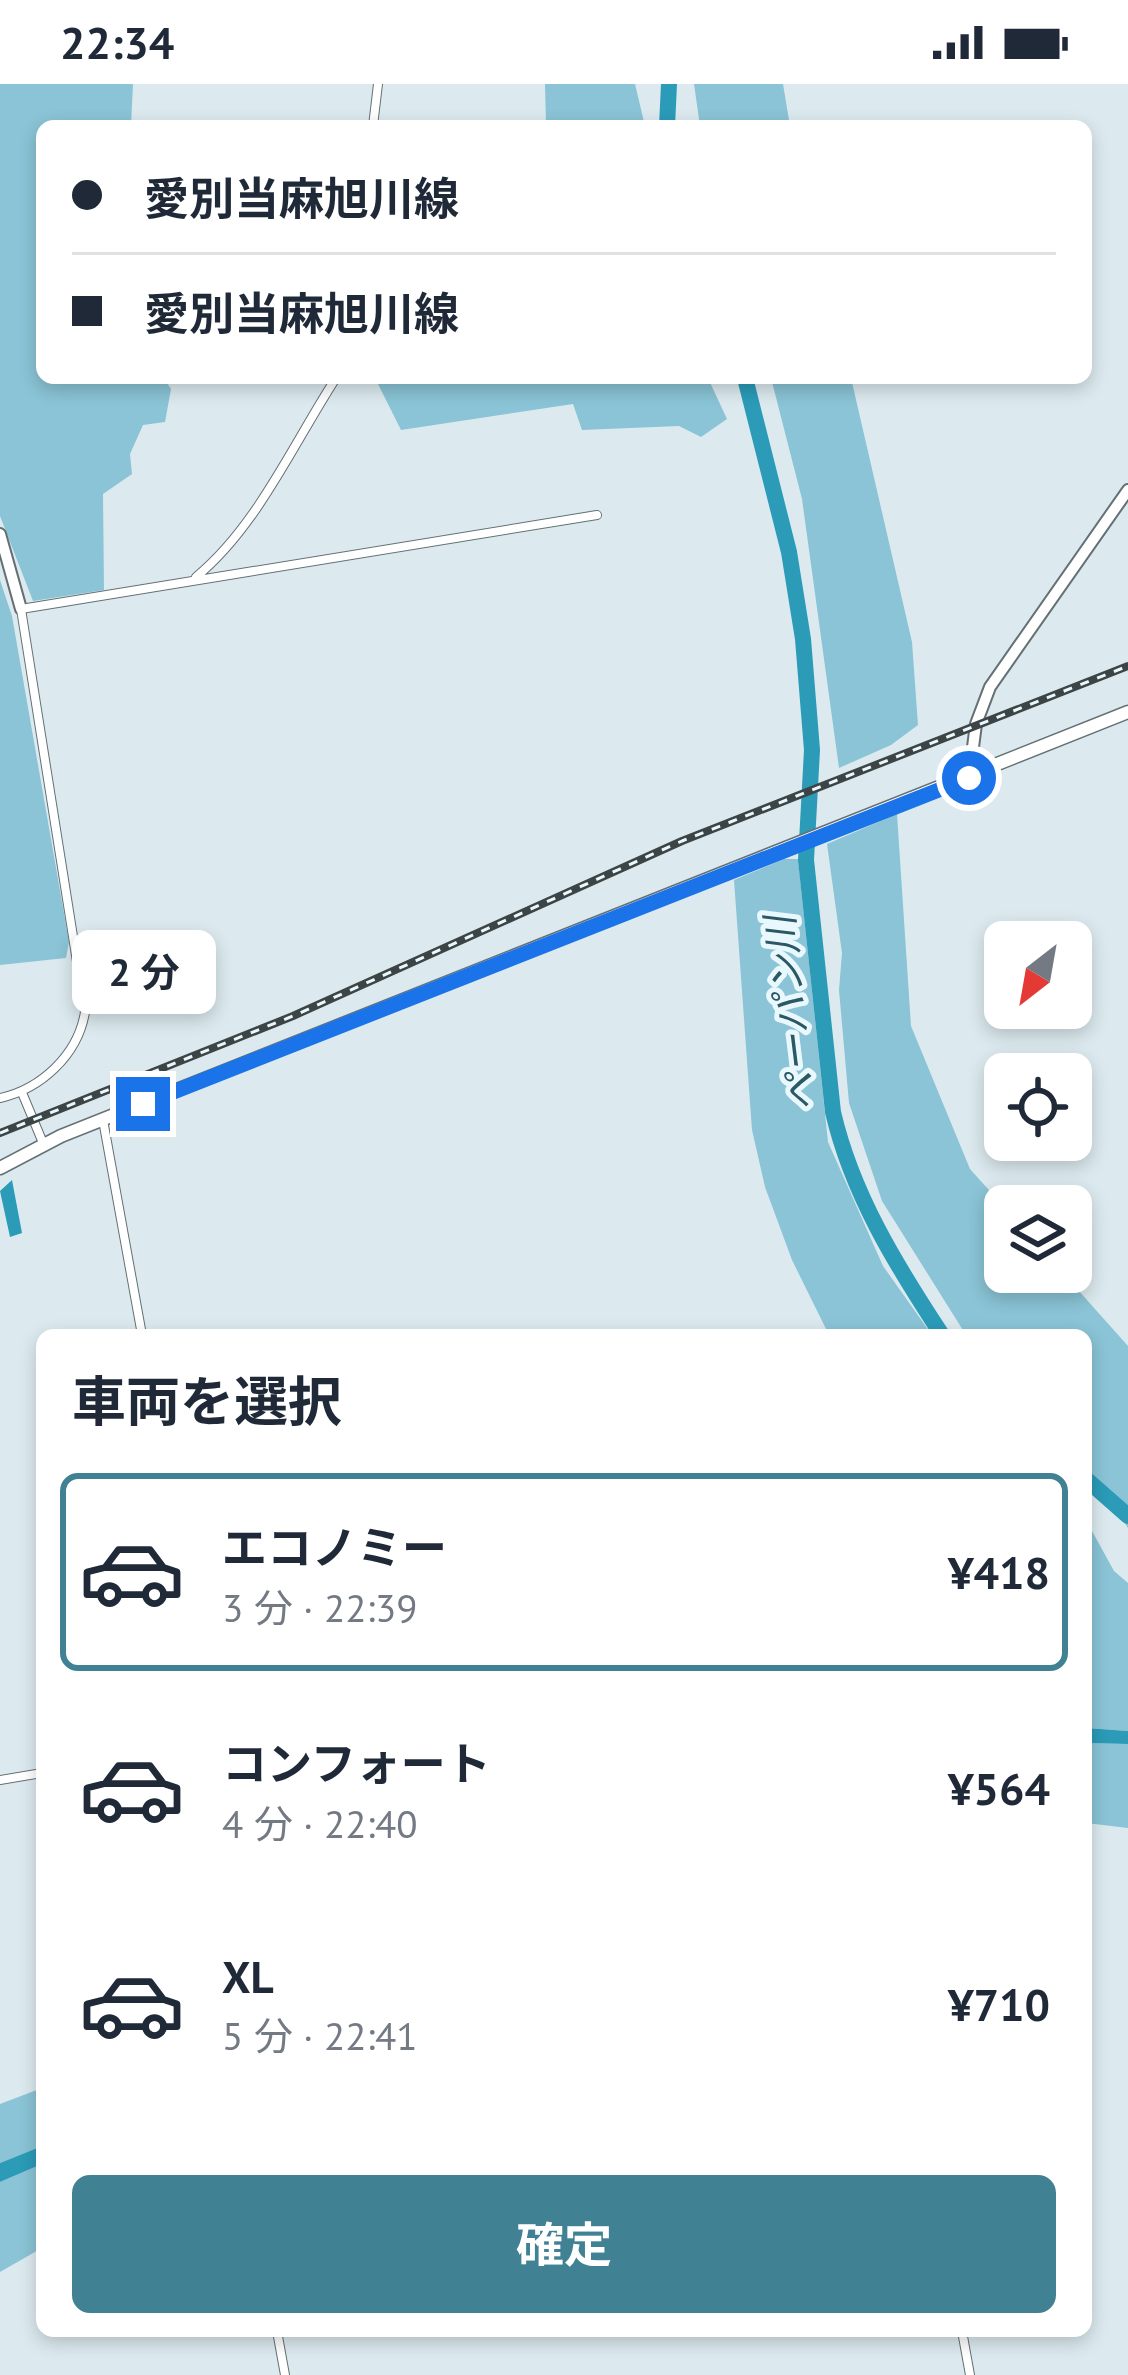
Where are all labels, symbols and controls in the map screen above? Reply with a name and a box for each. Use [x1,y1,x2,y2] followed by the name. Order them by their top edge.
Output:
[60,13,174,71] text: 22:34
[144,169,459,227] text: 愛別当麻旭川線
[144,284,459,342] text: 愛別当麻旭川線
[942,751,996,805] route start
[753,909,828,1115] water label: ペーパン川
[984,921,1092,1029] north arrow
[984,921,1092,1293] map controls
[71,930,215,1014] callout: 2 分
[109,946,179,997] text: 2 分
[984,1053,1092,1161] button: locate
[116,1077,170,1131] route end
[984,1185,1092,1293] button: layers
[72,1366,342,1436] text: 車両を選択
[78,1518,186,1626] icon: car
[222,1518,447,1576] text: エコノミー
[948,1543,1050,1601] text: ¥418
[222,1582,417,1633] text: 3 分 · 22:39
[78,1734,186,1842] icon: car
[222,1734,491,1792] text: コンフォート
[948,1759,1050,1817] text: ¥564
[222,1798,417,1849] text: 4 分 · 22:40
[222,1947,274,2005] text: XL
[78,1950,186,2058] icon: car
[948,1975,1050,2033] text: ¥710
[222,2010,417,2061] text: 5 分 · 22:41
[72,2175,1056,2313] button: 確定

